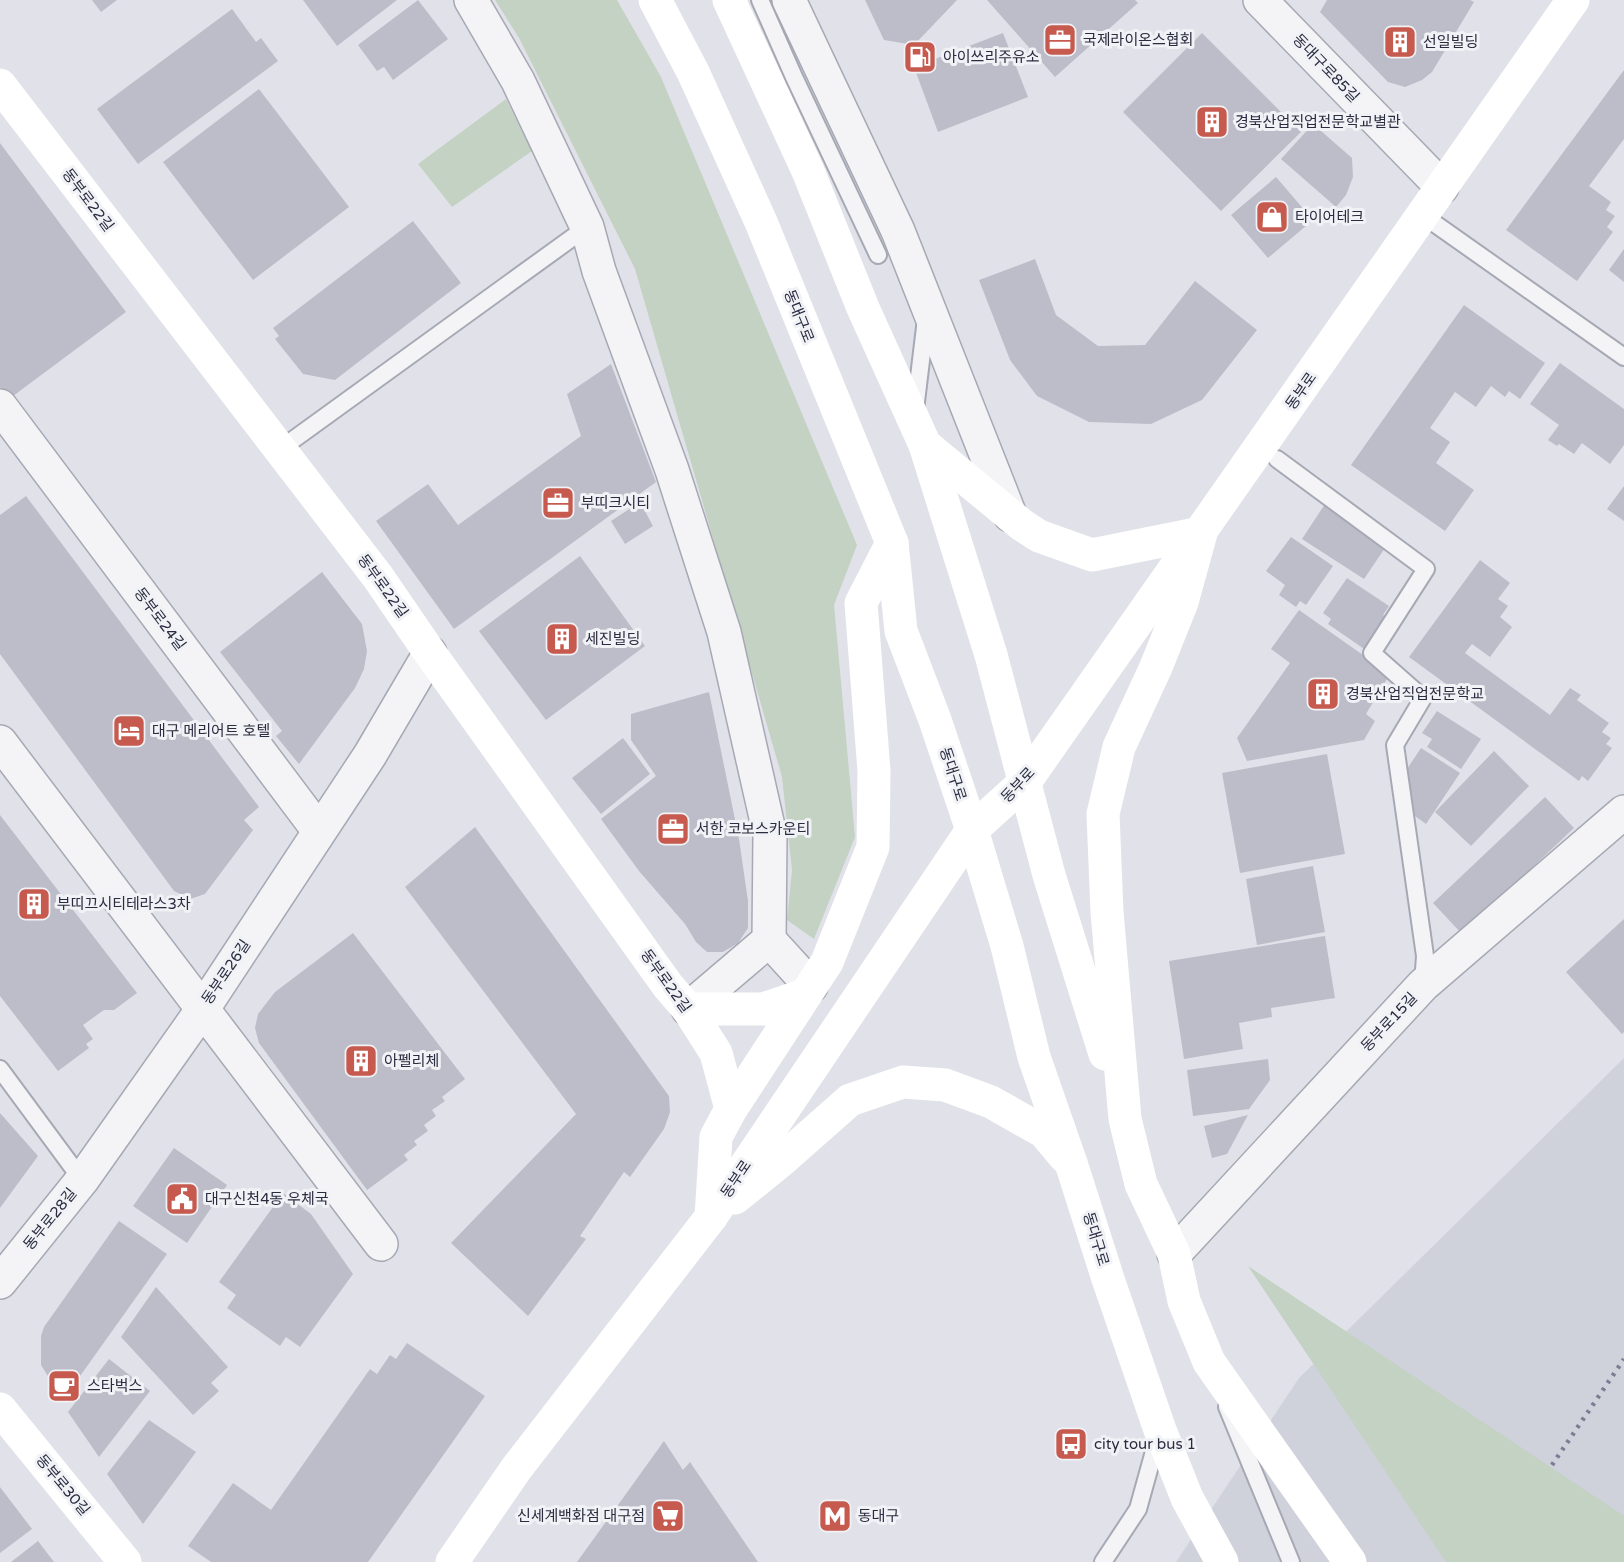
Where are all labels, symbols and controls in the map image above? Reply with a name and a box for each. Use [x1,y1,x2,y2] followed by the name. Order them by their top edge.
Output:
[1042,22,1078,58] office icon: 국제라이온스협회
[1382,24,1418,60] building icon: 선일빌딩
[1289,30,1363,106] street label: 동대구로85길
[1083,31,1193,49] place label: 국제라이온스협회
[1423,33,1478,51] place label: 선일빌딩
[902,39,938,75] fuel station icon: 아이쓰리주유소
[943,48,1040,66] place label: 아이쓰리주유소
[1194,104,1230,140] building icon: 경북산업직업전문학교별관
[1235,113,1401,131] place label: 경북산업직업전문학교별관
[59,165,117,235] street label: 동부로22길
[1254,199,1290,235] shop icon: 타이어테크
[1295,208,1364,226] place label: 타이어테크
[780,287,818,345] street label: 동대구로
[1282,369,1320,413] street label: 동부로
[540,485,576,521] office icon: 부띠크시티
[581,494,650,512] place label: 부띠크시티
[354,551,412,621] street label: 동부로22길
[131,584,189,654] street label: 동부로24길
[544,621,580,657] building icon: 세진빌딩
[585,630,640,648] place label: 세진빌딩
[1305,676,1341,712] building icon: 경북산업직업전문학교
[1346,685,1484,703] place label: 경북산업직업전문학교
[111,713,147,749] hotel icon: 대구 메리어트 호텔
[152,722,270,740] place label: 대구 메리어트 호텔
[936,745,970,803] street label: 동대구로
[997,764,1039,806] street label: 동부로
[655,811,691,847] office icon: 서한 코보스카운티
[696,820,810,838] place label: 서한 코보스카운티
[16,886,52,922] building icon: 부띠끄시티테라스3차
[57,895,191,913] place label: 부띠끄시티테라스3차
[198,936,254,1008] street label: 동부로26길
[637,946,695,1016] street label: 동부로22길
[1357,989,1421,1055] street label: 동부로15길
[343,1043,379,1079] building icon: 아펠리체
[384,1052,439,1070] place label: 아펠리체
[717,1157,755,1201] street label: 동부로
[164,1181,200,1217] public building icon: 대구신천4동 우체국
[20,1185,80,1253] street label: 동부로28길
[205,1190,329,1208] place label: 대구신천4동 우체국
[1079,1210,1113,1268] street label: 동대구로
[46,1368,82,1404] cafe icon: 스타벅스
[87,1377,142,1395] place label: 스타벅스
[1053,1426,1089,1462] bus stop icon: city tour bus 1
[1094,1435,1196,1453] place label: city tour bus 1
[32,1451,94,1519] street label: 동부로30길
[650,1498,686,1534] supermarket icon: 신세계백화점 대구점
[817,1498,853,1534] metro station icon: 동대구
[517,1507,645,1525] place label: 신세계백화점 대구점
[858,1507,899,1525] place label: 동대구

